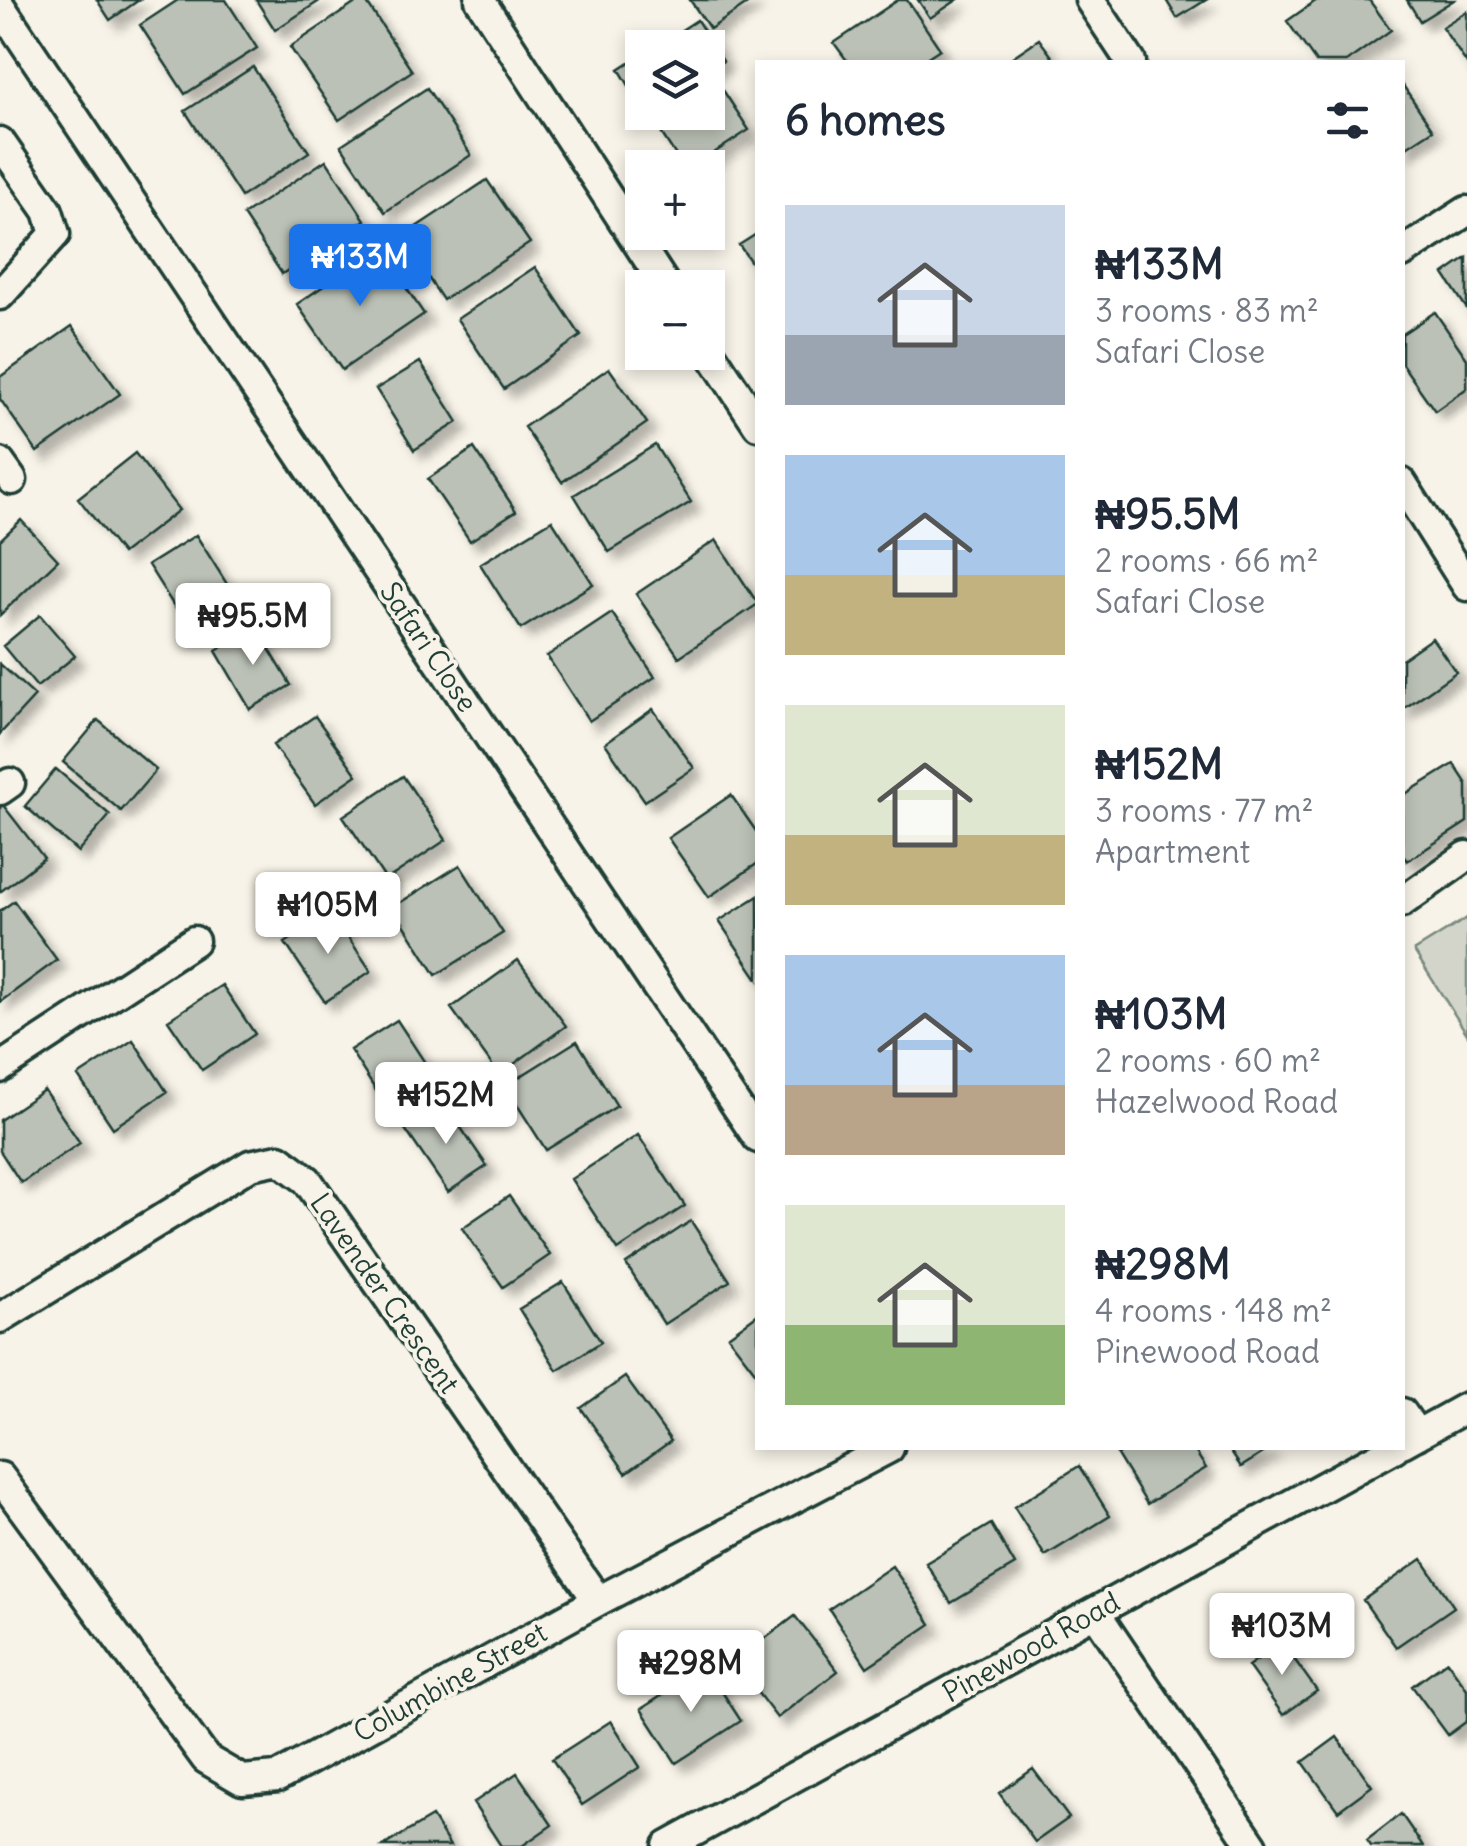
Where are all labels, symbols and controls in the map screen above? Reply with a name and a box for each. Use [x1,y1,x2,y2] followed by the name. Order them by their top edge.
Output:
[625,30,725,370] map controls
[625,30,725,130] button: layers
[1320,93,1375,148] icon: filters
[785,94,946,146] text: 6 homes
[625,150,725,250] button: +
[290,224,430,309] pin: ₦133M
[311,236,409,277] text: ₦133M
[1095,238,1224,290] text: ₦133M
[865,245,985,365] icon: home
[625,270,725,370] button: −
[1095,290,1319,331] text: 3 rooms · 83 m²
[1095,331,1265,372] text: Safari Close
[1095,488,1241,540] text: ₦95.5M
[865,495,985,615] icon: home
[1095,540,1318,581] text: 2 rooms · 66 m²
[372,575,486,719] street label: Safari Close
[1095,581,1265,622] text: Safari Close
[172,583,334,668] pin: ₦95.5M
[198,595,308,636] text: ₦95.5M
[1095,738,1223,790] text: ₦152M
[865,745,985,865] icon: home
[1095,790,1314,831] text: 3 rooms · 77 m²
[1095,831,1250,872] text: Apartment
[258,872,398,957] pin: ₦105M
[277,884,379,925] text: ₦105M
[1095,988,1228,1040] text: ₦103M
[865,995,985,1115] icon: home
[1095,1040,1321,1081] text: 2 rooms · 60 m²
[376,1062,516,1147] pin: ₦152M
[397,1074,495,1115] text: ₦152M
[1095,1081,1338,1122] text: Hazelwood Road
[302,1186,468,1400] street label: Lavender Crescent
[1095,1238,1231,1290] text: ₦298M
[865,1245,985,1365] icon: home
[1095,1290,1332,1331] text: 4 rooms · 148 m²
[1095,1331,1320,1372] text: Pinewood Road
[936,1584,1126,1710] street label: Pinewood Road
[1212,1593,1352,1678] pin: ₦103M
[1231,1605,1333,1646] text: ₦103M
[347,1614,553,1750] street label: Columbine Street
[621,1630,761,1715] pin: ₦298M
[639,1642,743,1683] text: ₦298M

